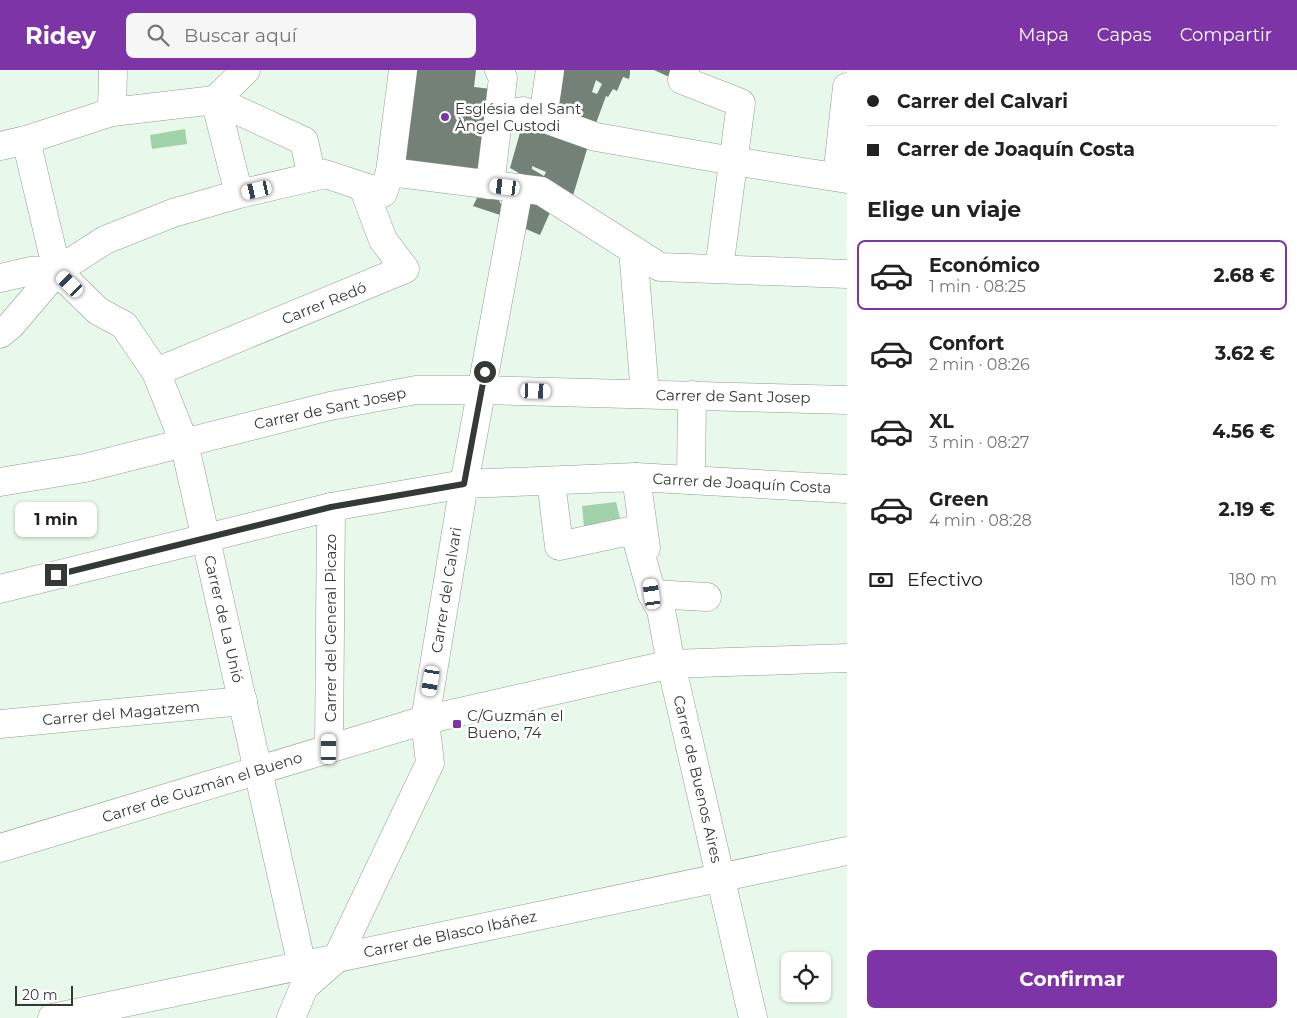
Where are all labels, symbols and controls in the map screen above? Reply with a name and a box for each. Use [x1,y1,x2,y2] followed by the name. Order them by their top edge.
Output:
[126,13,476,58] search box
[25,21,96,50] text: Ridey
[144,21,172,49] icon: search
[184,24,297,47] text: Buscar aquí
[1018,24,1069,46] text: Mapa
[1097,24,1152,46] text: Capas
[1180,24,1272,46] text: Compartir
[897,90,1068,113] text: Carrer del Calvari
[455,99,581,135] place label: Església del Sant Àngel Custodi
[439,111,451,123] marker: Església del Sant Àngel Custodi
[897,138,1135,161] text: Carrer de Joaquín Costa
[489,178,520,196] car
[240,179,273,201] car
[867,196,1021,223] text: Elige un viaje
[869,253,914,298] icon: car
[929,254,1040,277] text: Económico
[1213,264,1275,287] text: 2.68 €
[53,268,86,300] car
[279,277,369,329] street label: Carrer Redó
[929,277,1026,296] text: 1 min · 08:25
[869,331,914,376] icon: car
[929,332,1004,355] text: Confort
[1215,342,1275,365] text: 3.62 €
[929,355,1030,374] text: 2 min · 08:26
[474,361,496,383] route start
[252,383,408,433] street label: Carrer de Sant Josep
[520,383,551,399] car
[655,385,811,407] street label: Carrer de Sant Josep
[869,409,914,454] icon: car
[929,410,954,433] text: XL
[1212,420,1275,443] text: 4.56 €
[929,433,1029,452] text: 3 min · 08:27
[652,469,832,497] street label: Carrer de Joaquín Costa
[869,487,914,532] icon: car
[929,488,989,511] text: Green
[1219,498,1275,521] text: 2.19 €
[15,502,97,538] callout: 1 min
[34,510,78,529] text: 1 min
[929,511,1032,530] text: 4 min · 08:28
[427,526,465,654] street label: Carrer del Calvari
[321,534,340,722] street label: Carrer del General Picazo
[200,553,248,685] street label: Carrer de La Unió
[45,564,67,586] route end
[867,566,895,594] icon: cash
[907,568,983,591] text: Efectivo
[1229,570,1277,589] text: 180 m
[642,578,661,610] car
[421,665,440,697] car
[669,693,727,865] street label: Carrer de Buenos Aires
[41,697,201,729] street label: Carrer del Magatzem
[467,706,564,742] place label: C/Guzmán el Bueno, 74
[451,718,463,730] marker: C/Guzmán el Bueno, 74
[321,734,336,764] car
[100,747,304,827] street label: Carrer de Guzmán el Bueno
[362,906,539,962] street label: Carrer de Blasco Ibáñez
[867,950,1277,1008] button: Confirmar
[781,952,831,1002] map controls
[781,952,831,1002] button: locate
[15,983,72,1006] scale bar
[22,986,58,1004] text: 20 m

